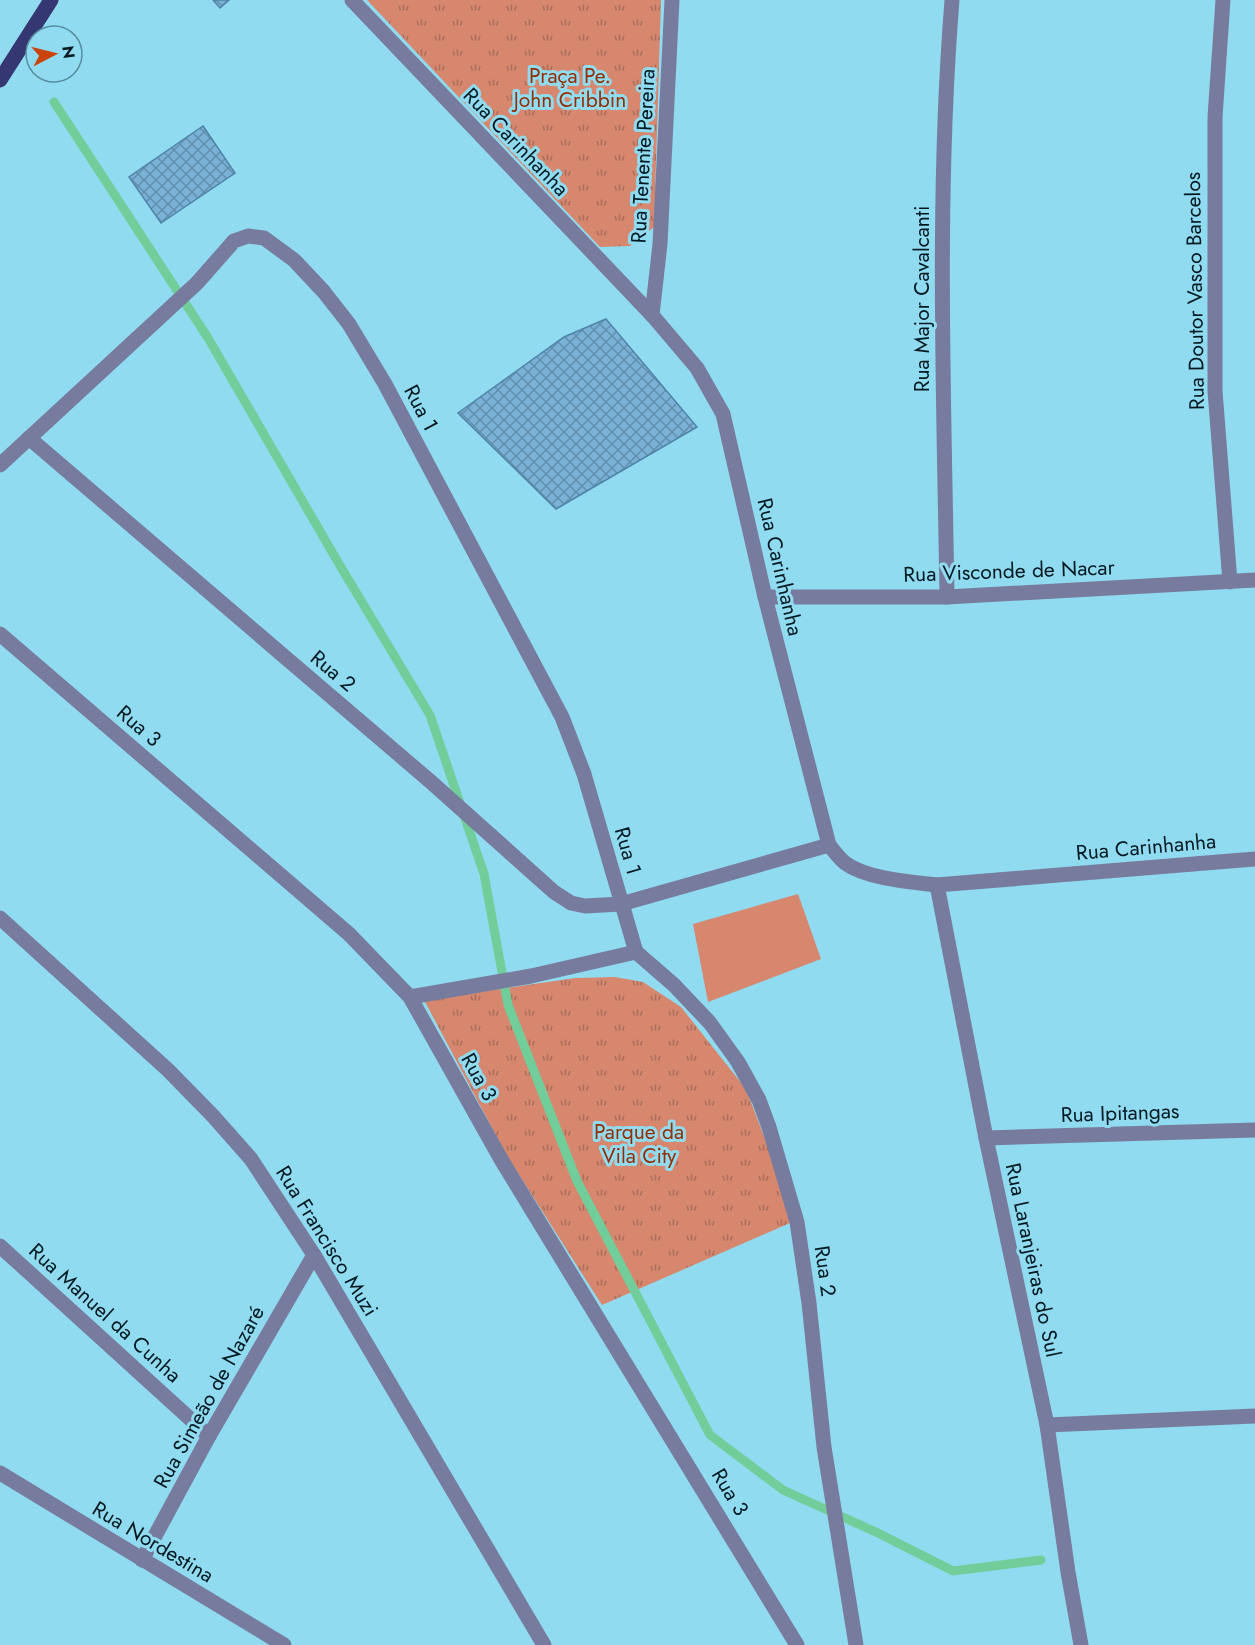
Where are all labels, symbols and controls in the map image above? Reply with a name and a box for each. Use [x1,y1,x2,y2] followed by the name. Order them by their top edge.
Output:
[24,24,84,84] north arrow
[56,45,81,60] text: N
[511,61,626,115] park label: Praça Pe. John Cribbin
[623,68,663,244] street label: Rua Tenente Pereira
[456,81,576,203] street label: Rua Carinhanha
[1178,172,1212,410] street label: Rua Doutor Vasco Barcelos
[907,206,937,392] street label: Rua Major Cavalcanti
[396,379,446,437] street label: Rua 1
[750,495,810,639] street label: Rua Carinhanha
[903,552,1116,590] street label: Rua Visconde de Nacar
[304,643,362,699] street label: Rua 2
[110,698,168,754] street label: Rua 3
[607,823,649,879] street label: Rua 1
[1075,826,1217,868] street label: Rua Carinhanha
[454,1048,504,1106] street label: Rua 3
[1060,1096,1180,1130] street label: Rua Ipitangas
[594,1117,684,1171] park label: Parque da Vila City
[269,1160,385,1322] street label: Rua Francisco Muzi
[998,1160,1068,1360] street label: Rua Laranjeiras do Sul
[22,1236,188,1390] street label: Rua Manuel da Cunha
[807,1244,843,1298] street label: Rua 2
[146,1300,272,1494] street label: Rua Simeão de Nazaré
[704,1463,756,1521] street label: Rua 3
[87,1494,219,1590] street label: Rua Nordestina

